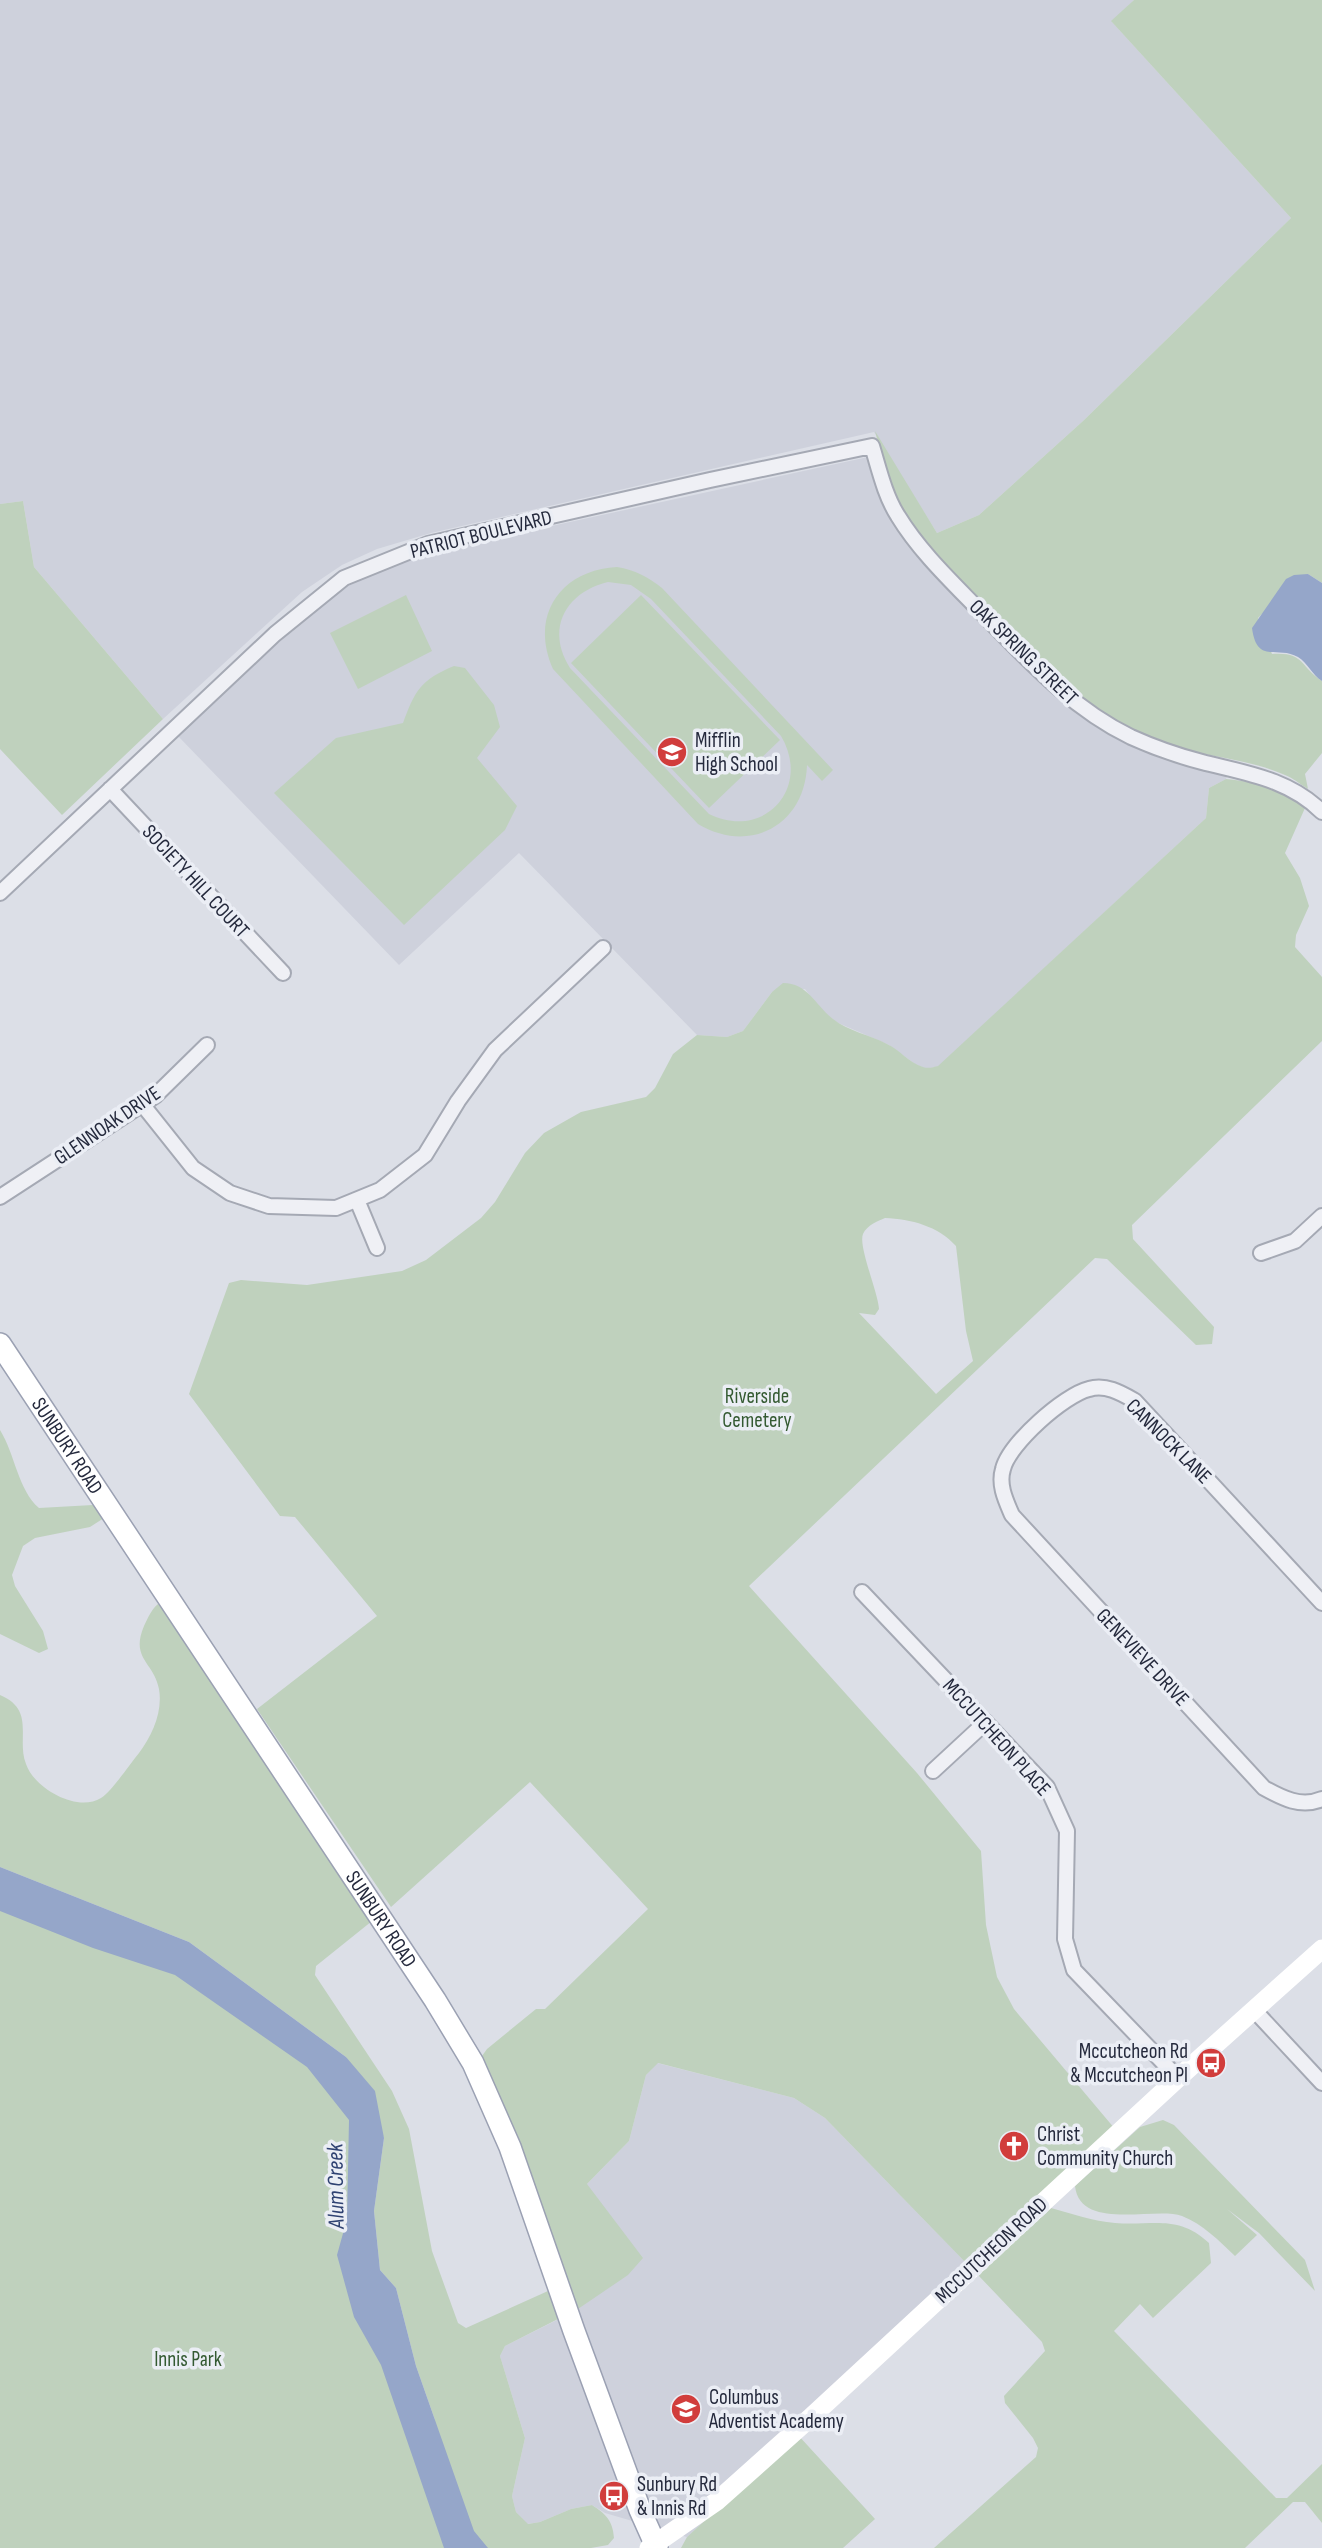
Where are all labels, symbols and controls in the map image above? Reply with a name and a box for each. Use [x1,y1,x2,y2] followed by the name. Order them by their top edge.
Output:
[408,505,555,564] street label: PATRIOT BOULEVARD
[964,594,1084,711] street label: OAK SPRING STREET
[695,728,778,777] place label: Mifflin High School
[655,735,689,769] school or university icon: Mifflin High School
[137,820,255,943] street label: SOCIETY HILL COURT
[49,1081,165,1170] street label: GLENNOAK DRIVE
[722,1384,792,1433] park label: Riverside Cemetery
[26,1393,108,1499] street label: SUNBURY ROAD
[1121,1393,1217,1489] street label: CANNOCK LANE
[1091,1603,1194,1711] street label: GENEVIEVE DRIVE
[937,1673,1056,1801] street label: MCCUTCHEON PLACE
[340,1866,422,1972] street label: SUNBURY ROAD
[1070,2039,1188,2088] place label: Mccutcheon Rd & Mccutcheon Pl
[1194,2046,1228,2080] bus stop icon: Mccutcheon Rd & Mccutcheon Pl
[1037,2122,1173,2171] place label: Christ Community Church
[997,2129,1031,2163] church icon: Christ Community Church
[321,2142,351,2230] water label: Alum Creek
[930,2192,1053,2309] street label: MCCUTCHEON ROAD
[154,2347,222,2372] park label: Innis Park
[708,2385,844,2434] place label: Columbus Adventist Academy
[669,2392,703,2426] school or university icon: Columbus Adventist Academy
[637,2472,717,2521] place label: Sunbury Rd & Innis Rd
[597,2479,631,2513] bus stop icon: Sunbury Rd & Innis Rd

